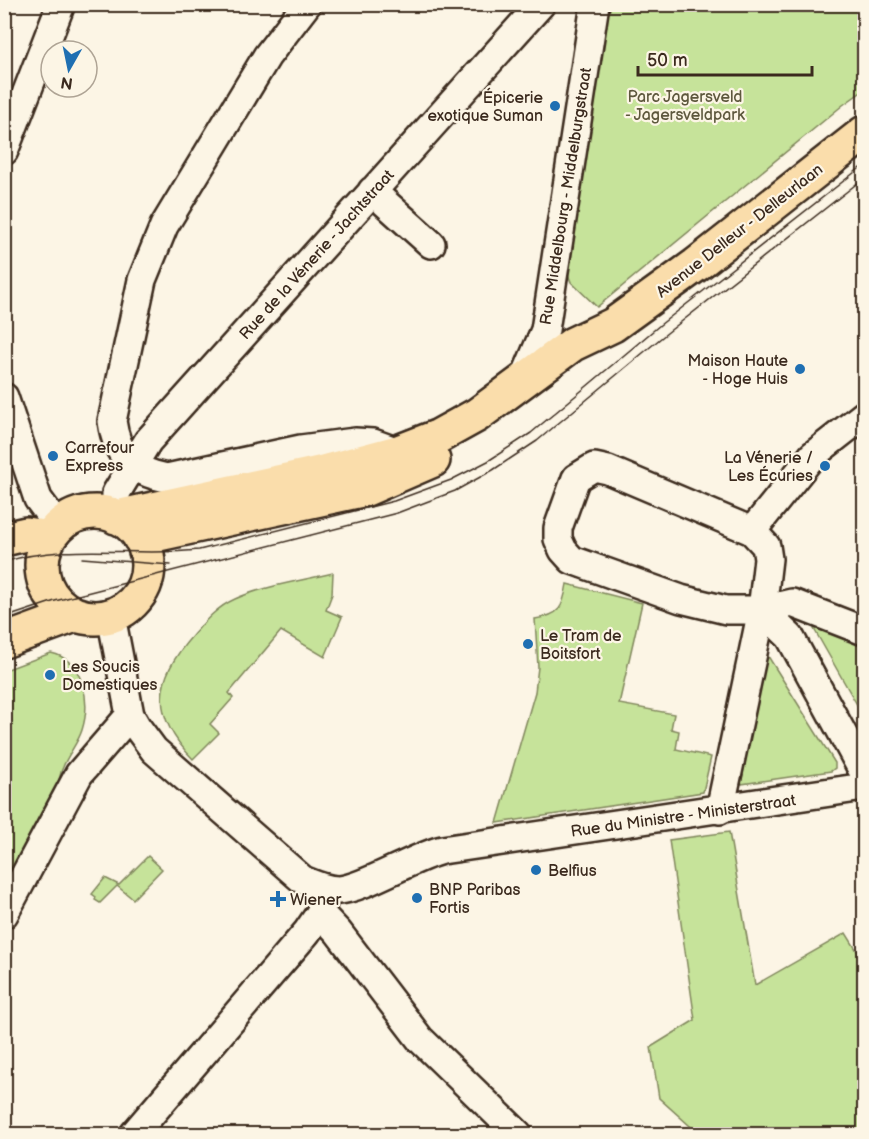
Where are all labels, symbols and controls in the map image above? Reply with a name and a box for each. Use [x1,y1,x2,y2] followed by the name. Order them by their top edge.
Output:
[39,39,99,99] north arrow
[638,39,812,77] scale bar
[647,50,688,71] text: 50 m
[537,66,596,326] street label: Rue Middelbourg - Middelburgstraat
[59,72,74,93] text: N
[428,87,544,126] place label: Épicerie exotique Suman
[625,88,745,125] park label: Parc Jagersveld - Jagersveldpark
[548,99,562,113] marker: Épicerie exotique Suman
[653,160,827,302] street label: Avenue Delleur - Delleurlaan
[236,166,399,344] street label: Rue de la Vénerie - Jachtstraat
[687,352,789,389] place label: Maison Haute - Hoge Huis
[793,362,807,376] marker: Maison Haute - Hoge Huis
[65,439,134,476] place label: Carrefour Express
[46,449,60,463] marker: Carrefour Express
[724,449,813,486] place label: La Vénerie / Les Écuries
[818,459,832,473] marker: La Vénerie / Les Écuries
[540,627,622,664] place label: Le Tram de Boitsfort
[521,637,535,651] marker: Le Tram de Boitsfort
[62,658,158,695] place label: Les Soucis Domestiques
[43,668,57,682] marker: Les Soucis Domestiques
[569,791,797,842] street label: Rue du Ministre - Ministerstraat
[548,862,597,881] place label: Belfius
[529,863,543,877] marker: Belfius
[429,881,520,918] place label: BNP Paribas Fortis
[290,891,342,910] place label: Wiener
[410,891,424,905] marker: BNP Paribas Fortis
[271,892,285,906] marker: Wiener

